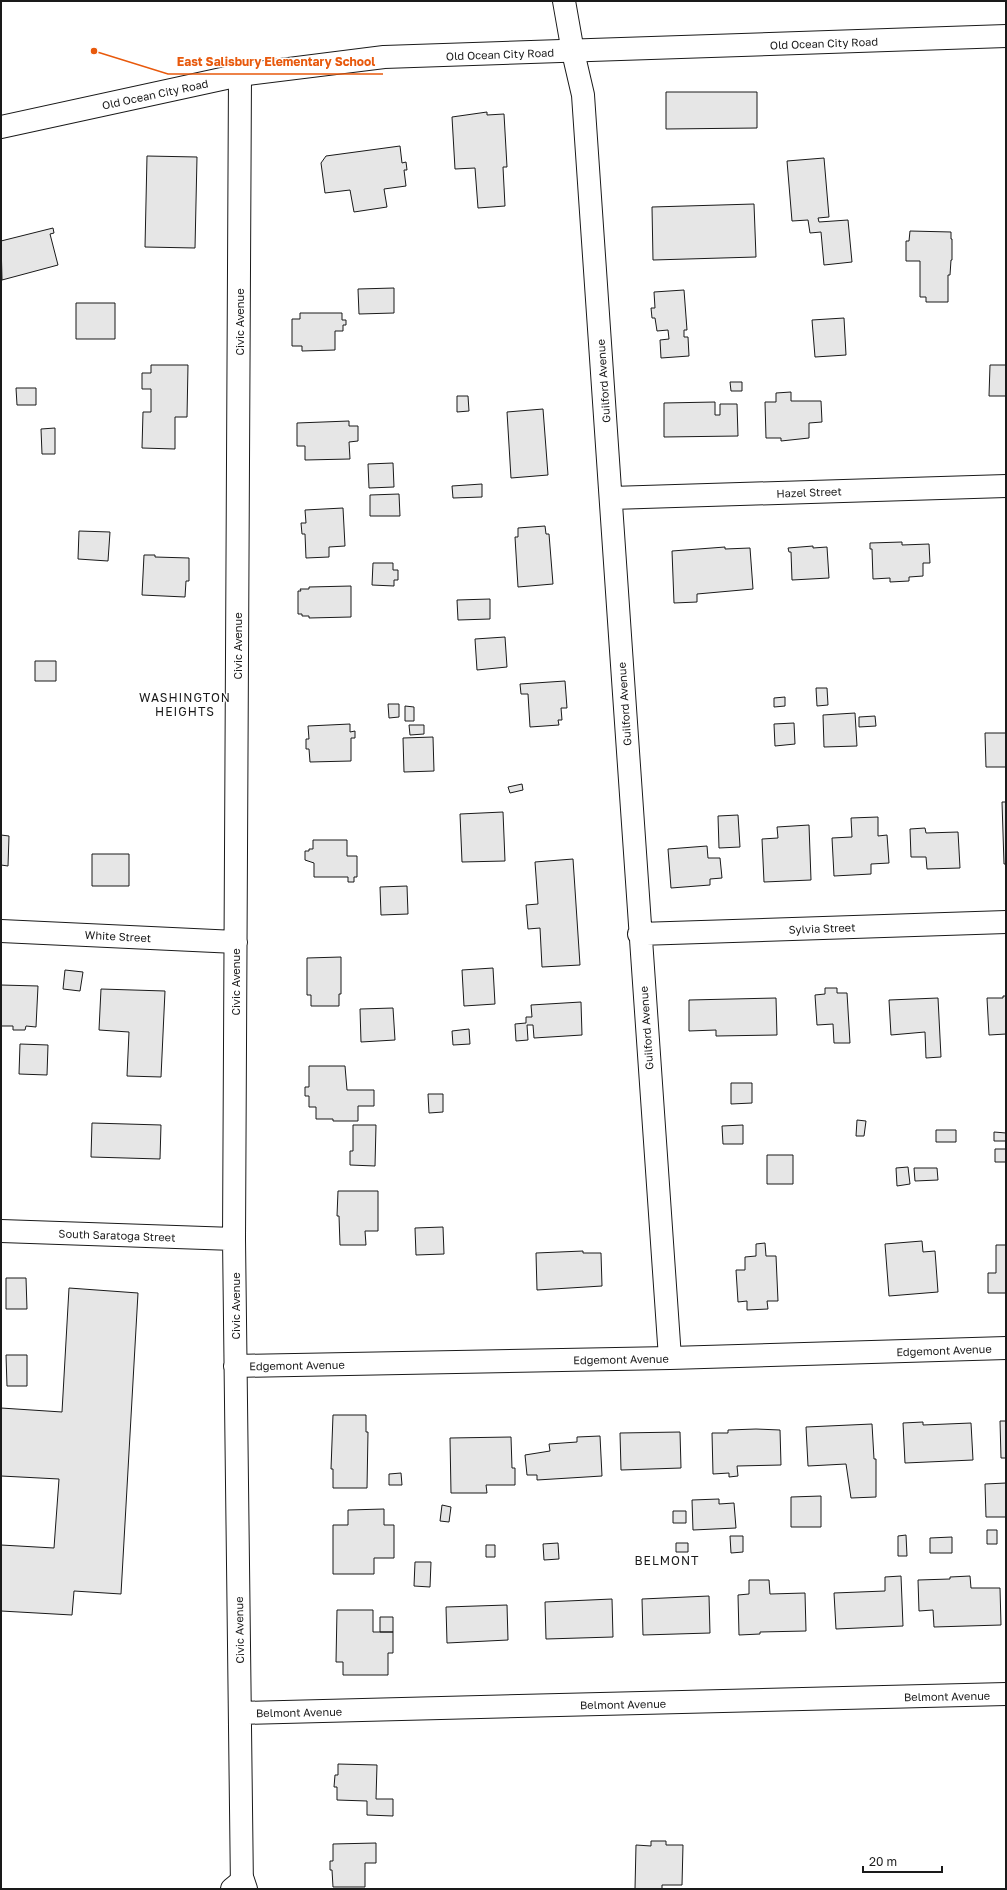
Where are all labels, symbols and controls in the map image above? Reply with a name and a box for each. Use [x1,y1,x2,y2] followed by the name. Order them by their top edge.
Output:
[770,35,878,51] street label: Old Ocean City Road
[446,46,554,62] street label: Old Ocean City Road
[168,50,383,74] callout: East Salisbury Elementary School
[177,54,375,69] text: East Salisbury Elementary School
[101,76,209,112] street label: Old Ocean City Road
[233,288,246,356] street label: Civic Avenue
[594,339,612,423] street label: Guilford Avenue
[776,484,842,500] street label: Hazel Street
[231,612,244,680] street label: Civic Avenue
[615,662,633,746] street label: Guilford Avenue
[139,690,231,719] district label: WASHINGTON HEIGHTS
[788,920,856,936] street label: Sylvia Street
[85,928,151,944] street label: White Street
[229,948,242,1016] street label: Civic Avenue
[637,986,655,1070] street label: Guilford Avenue
[58,1226,176,1244] street label: South Saratoga Street
[229,1272,242,1340] street label: Civic Avenue
[896,1342,992,1358] street label: Edgemont Avenue
[573,1352,669,1366] street label: Edgemont Avenue
[249,1358,345,1372] street label: Edgemont Avenue
[635,1553,699,1568] district label: BELMONT
[232,1596,246,1664] street label: Civic Avenue
[904,1689,990,1703] street label: Belmont Avenue
[580,1697,666,1711] street label: Belmont Avenue
[256,1705,342,1719] street label: Belmont Avenue
[863,1848,942,1874] scale bar
[869,1854,897,1869] text: 20 m

